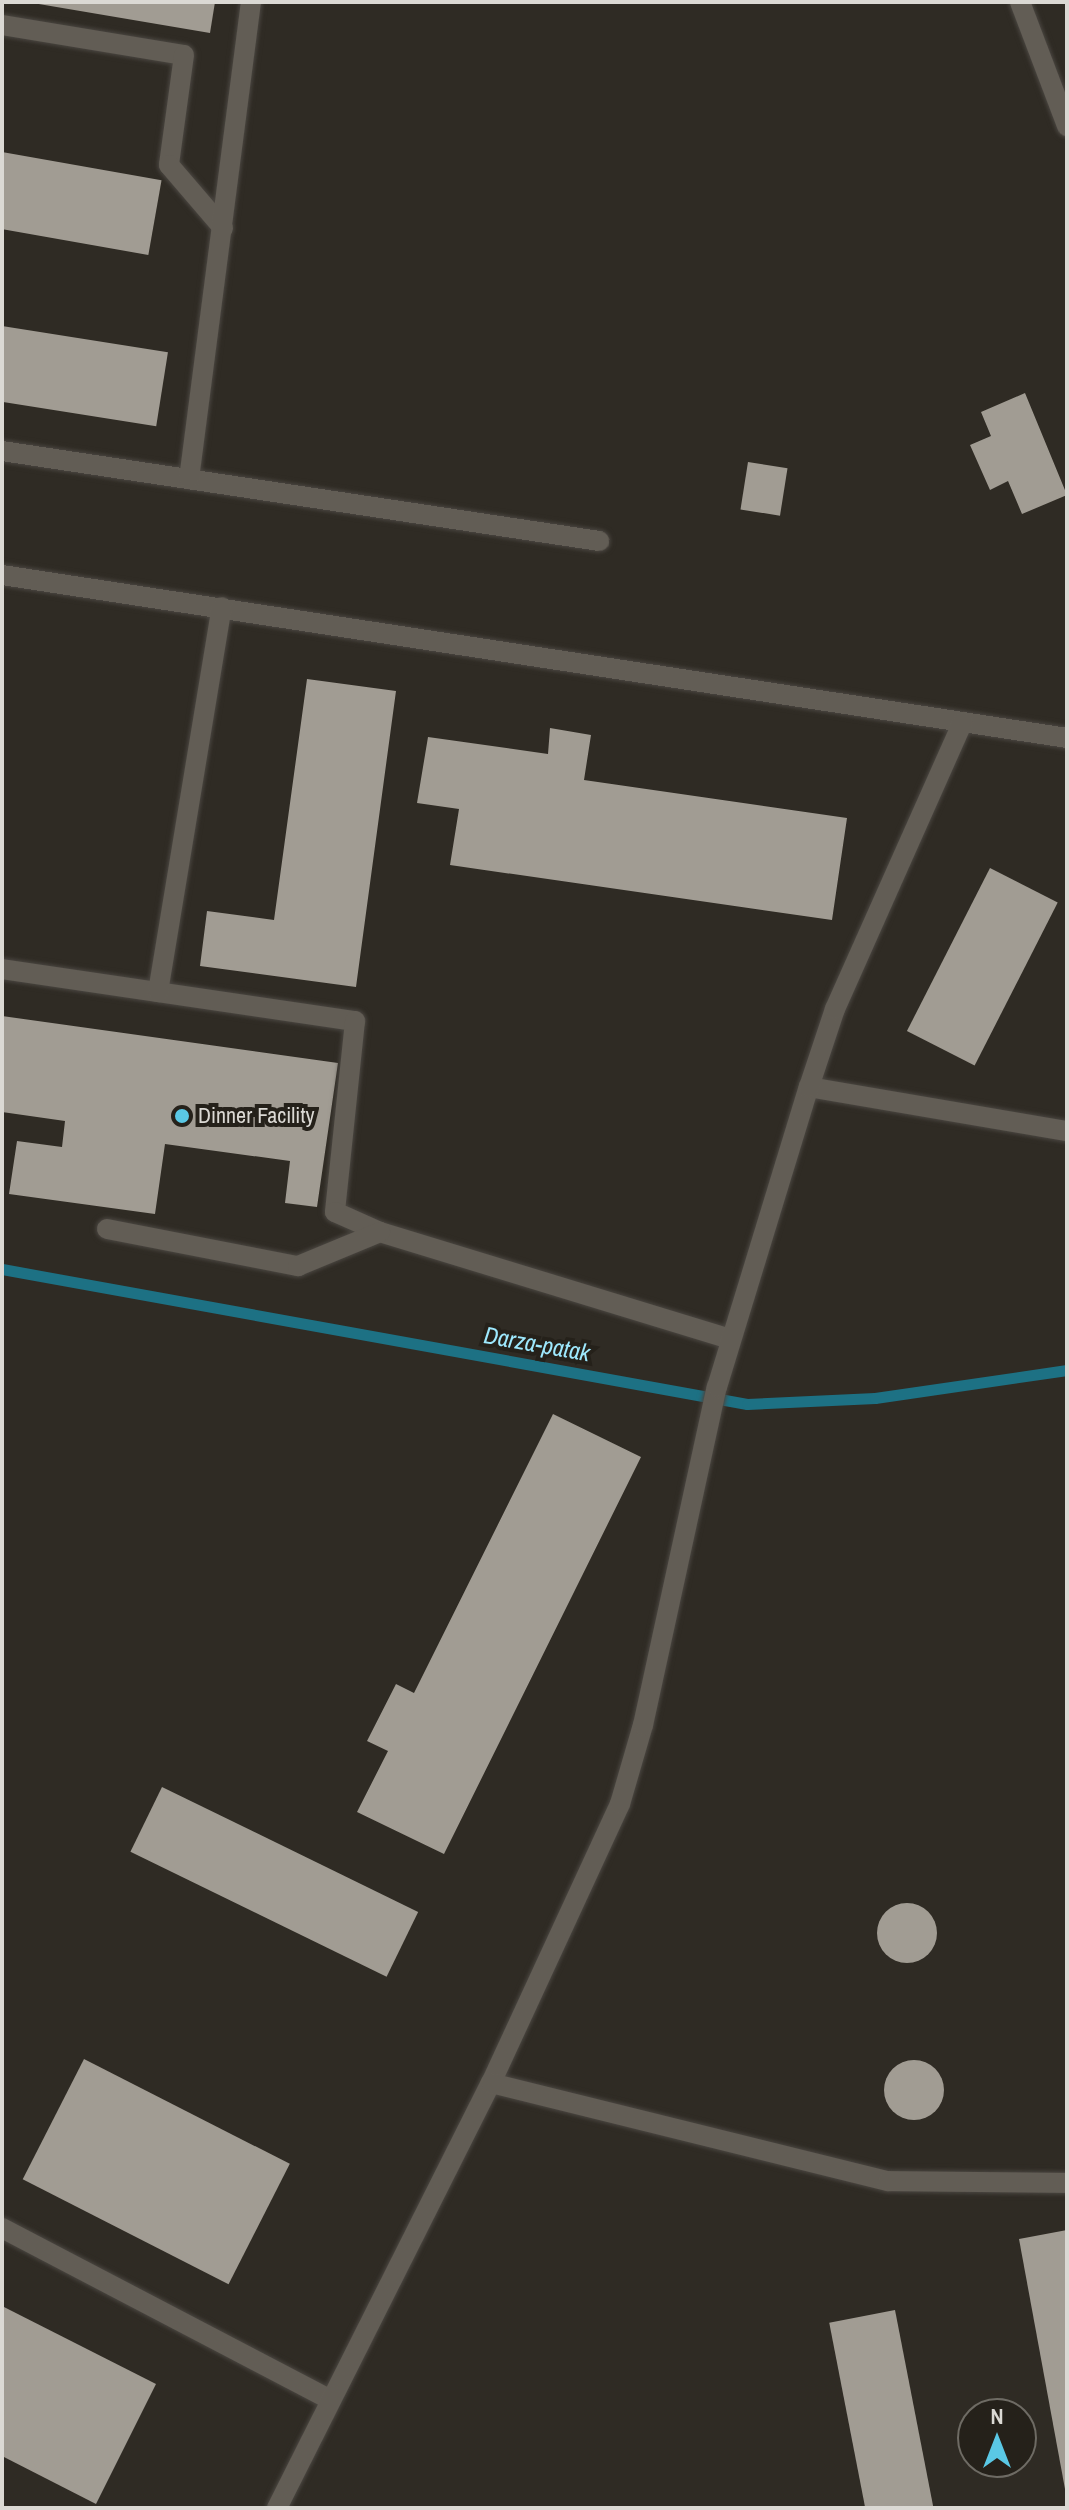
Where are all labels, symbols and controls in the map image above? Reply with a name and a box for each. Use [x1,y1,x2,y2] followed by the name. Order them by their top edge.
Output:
[198,1103,314,1129] place label: Dinner Facility
[173,1107,191,1125] marker: Dinner Facility
[482,1321,592,1367] water label: Darza-patak
[957,2398,1037,2478] north arrow
[990,2401,1004,2431] text: N

